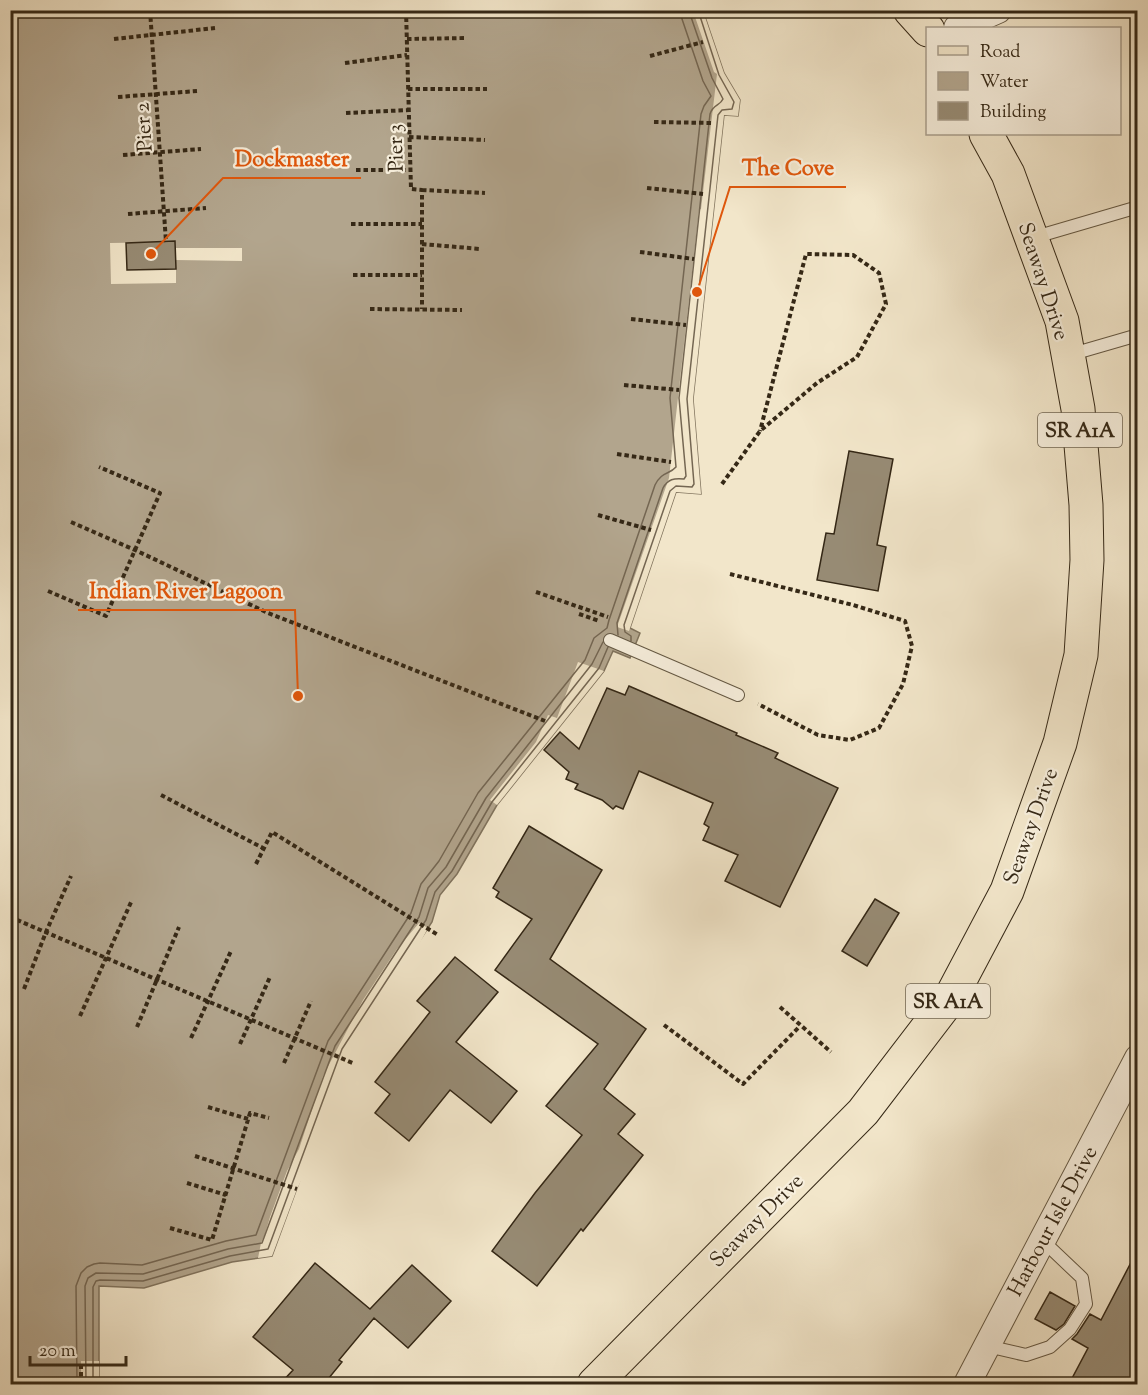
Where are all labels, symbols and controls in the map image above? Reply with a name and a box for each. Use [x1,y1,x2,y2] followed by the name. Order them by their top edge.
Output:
[926,27,1121,135] legend
[980,40,1020,66] text: Road
[980,70,1029,96] text: Water
[980,100,1046,126] text: Building
[128,101,162,153] street label: Pier 2
[381,123,413,172] street label: Pier 3
[223,138,361,178] callout: Dockmaster
[235,145,350,177] text: Dockmaster
[730,147,846,187] callout: The Cove
[742,154,834,186] text: The Cove
[1009,219,1075,344] street label: Seaway Drive
[1038,413,1122,447] road number: SR A1A
[78,570,295,610] callout: Indian River Lagoon
[89,577,283,609] text: Indian River Lagoon
[997,764,1067,889] street label: Seaway Drive
[906,984,990,1018] road number: SR A1A
[1001,1141,1106,1303] street label: Harbour Isle Drive
[704,1168,811,1275] street label: Seaway Drive
[30,1329,126,1367] scale bar
[39,1339,76,1365] text: 20 m

